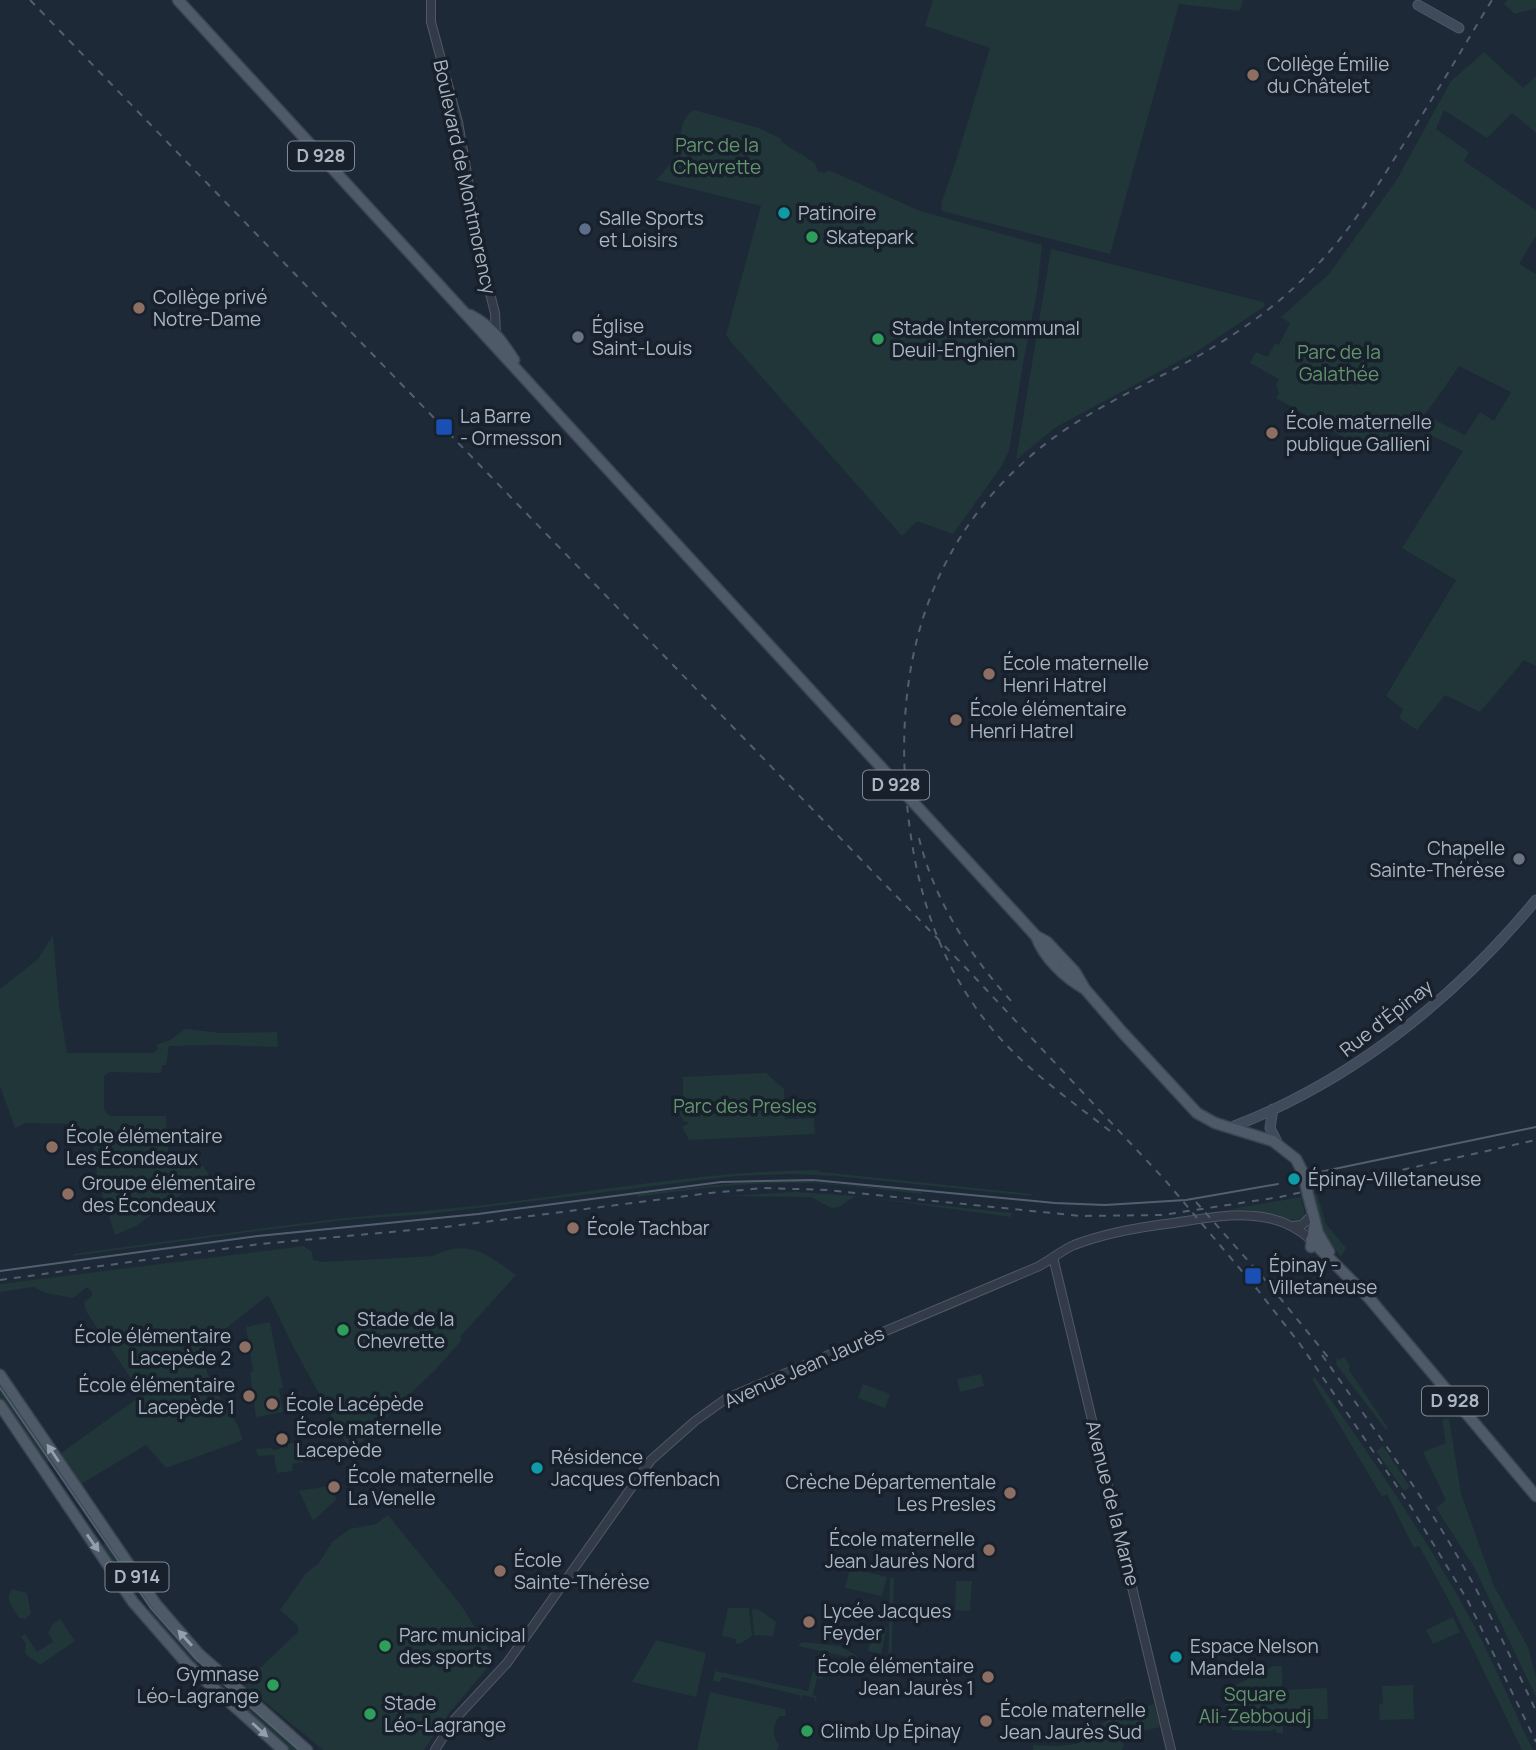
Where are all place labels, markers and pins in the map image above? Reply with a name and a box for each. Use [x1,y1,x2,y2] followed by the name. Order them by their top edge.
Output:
[1267,51,1389,99] place label: Collège Émilie du Châtelet
[1245,67,1261,83] marker: Collège Émilie du Châtelet
[798,200,876,226] place label: Patinoire
[599,205,704,253] place label: Salle Sports et Loisirs
[776,205,792,221] marker: Patinoire
[577,221,593,237] marker: Salle Sports et Loisirs
[826,224,914,250] place label: Skatepark
[804,229,820,245] marker: Skatepark
[153,284,267,332] place label: Collège privé Notre-Dame
[131,300,147,316] marker: Collège privé Notre-Dame
[592,313,692,361] place label: Église Saint-Louis
[892,315,1080,363] place label: Stade Intercommunal Deuil-Enghien
[570,329,586,345] marker: Église Saint-Louis
[870,331,886,347] marker: Stade Intercommunal Deuil-Enghien
[460,403,562,451] place label: La Barre - Ormesson
[1286,409,1432,457] place label: École maternelle publique Gallieni
[434,417,454,437] marker: La Barre - Ormesson
[1264,425,1280,441] marker: École maternelle publique Gallieni
[1003,650,1149,698] place label: École maternelle Henri Hatrel
[981,666,997,682] marker: École maternelle Henri Hatrel
[970,696,1127,744] place label: École élémentaire Henri Hatrel
[948,712,964,728] marker: École élémentaire Henri Hatrel
[1369,835,1505,883] place label: Chapelle Sainte-Thérèse
[1511,851,1527,867] marker: Chapelle Sainte-Thérèse
[66,1123,223,1171] place label: École élémentaire Les Écondeaux
[44,1139,60,1155] marker: École élémentaire Les Écondeaux
[1308,1166,1481,1192] place label: Épinay-Villetaneuse
[82,1170,256,1218] place label: Groupe élémentaire des Écondeaux
[1286,1171,1302,1187] marker: Épinay-Villetaneuse
[60,1186,76,1202] marker: Groupe élémentaire des Écondeaux
[587,1215,710,1241] place label: École Tachbar
[565,1220,581,1236] marker: École Tachbar
[1269,1252,1377,1300] place label: Épinay - Villetaneuse
[1243,1266,1263,1286] marker: Épinay - Villetaneuse
[357,1306,454,1354] place label: Stade de la Chevrette
[335,1322,351,1338] marker: Stade de la Chevrette
[74,1323,231,1371] place label: École élémentaire Lacepède 2
[237,1339,253,1355] marker: École élémentaire Lacepède 2
[78,1372,235,1420] place label: École élémentaire Lacepède 1
[241,1388,257,1404] marker: École élémentaire Lacepède 1
[286,1391,424,1417] place label: École Lacépède
[264,1396,280,1412] marker: École Lacépède
[296,1415,442,1463] place label: École maternelle Lacepède
[274,1431,290,1447] marker: École maternelle Lacepède
[551,1444,720,1492] place label: Résidence Jacques Offenbach
[529,1460,545,1476] marker: Résidence Jacques Offenbach
[348,1463,494,1511] place label: École maternelle La Venelle
[786,1469,996,1517] place label: Crèche Départementale Les Presles
[326,1479,342,1495] marker: École maternelle La Venelle
[1002,1485,1018,1501] marker: Crèche Départementale Les Presles
[825,1526,975,1574] place label: École maternelle Jean Jaurès Nord
[981,1542,997,1558] marker: École maternelle Jean Jaurès Nord
[514,1547,650,1595] place label: École Sainte-Thérèse
[492,1563,508,1579] marker: École Sainte-Thérèse
[823,1598,951,1646] place label: Lycée Jacques Feyder
[801,1614,817,1630] marker: Lycée Jacques Feyder
[399,1622,526,1670] place label: Parc municipal des sports
[1190,1633,1319,1681] place label: Espace Nelson Mandela
[377,1638,393,1654] marker: Parc municipal des sports
[1168,1649,1184,1665] marker: Espace Nelson Mandela
[817,1653,974,1701] place label: École élémentaire Jean Jaurès 1
[137,1661,259,1709] place label: Gymnase Léo-Lagrange
[980,1669,996,1685] marker: École élémentaire Jean Jaurès 1
[265,1677,281,1693] marker: Gymnase Léo-Lagrange
[384,1690,506,1738] place label: Stade Léo-Lagrange
[1000,1697,1146,1745] place label: École maternelle Jean Jaurès Sud
[362,1706,378,1722] marker: Stade Léo-Lagrange
[978,1713,994,1729] marker: École maternelle Jean Jaurès Sud
[821,1718,961,1744] place label: Climb Up Épinay
[799,1723,815,1739] marker: Climb Up Épinay

